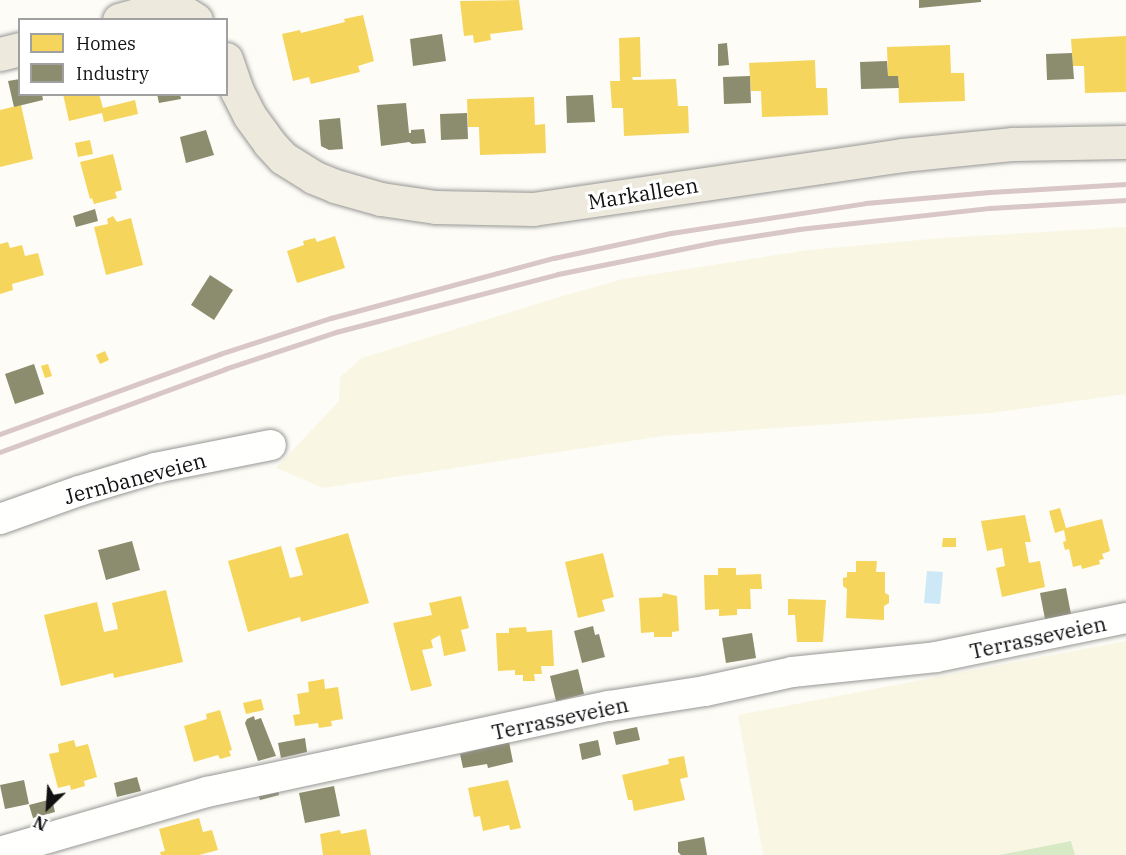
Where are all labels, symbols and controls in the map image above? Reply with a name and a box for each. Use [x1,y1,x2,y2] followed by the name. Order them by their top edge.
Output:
[18,18,228,96] legend
[76,32,136,55] text: Homes
[76,62,149,85] text: Industry
[586,172,700,214] street label: Markalleen
[61,447,209,509] street label: Jernbaneveien
[967,610,1109,664] street label: Terrasseveien
[489,691,631,745] street label: Terrasseveien
[18,777,78,837] north arrow
[30,812,50,835] text: N

